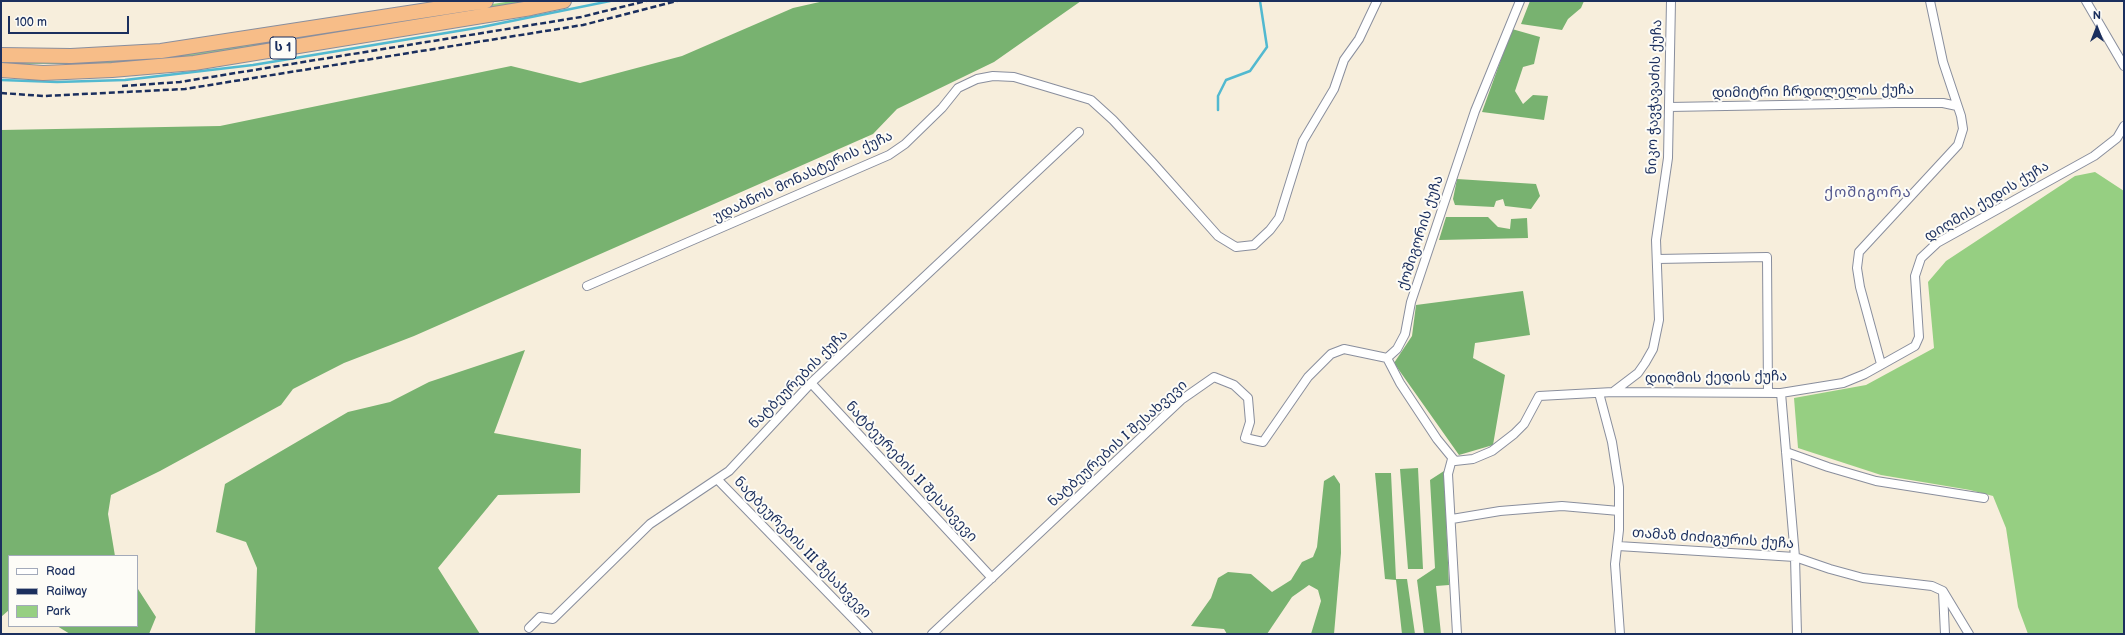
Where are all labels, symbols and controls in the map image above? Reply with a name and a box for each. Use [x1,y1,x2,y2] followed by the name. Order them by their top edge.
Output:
[10,8,131,34] scale bar
[2077,8,2117,48] north arrow
[2093,9,2101,22] text: N
[15,15,47,30] text: 100 m
[1644,19,1666,175] street label: ნიკო ჭავჭავაძის ქუჩა
[270,37,296,59] road number: ს 1
[1712,82,1914,102] street label: დიმიტრი ჩრდილელის ქუჩა
[710,128,896,226] street label: უდაბნოს მონასტერის ქუჩა
[1922,158,2052,246] street label: დიღმის ქედის ქუჩა
[1395,174,1447,292] street label: ქოშიგორის ქუჩა
[1824,184,1912,202] district label: ქოშიგორა
[746,327,852,433] street label: ნატბეურების ქუჩა
[1645,368,1787,388] street label: დიღმის ქედის ქუჩა
[1045,377,1191,511] street label: ნატბეურების I შესახვევი
[842,398,980,546] street label: ნატბეურების II შესახვევი
[730,474,874,622] street label: ნატბეურების III შესახვევი
[1631,525,1795,553] street label: თამაზ ძიძიგურის ქუჩა
[8,555,138,627] legend
[46,564,75,579] text: Road
[46,584,87,599] text: Railway
[46,604,70,619] text: Park

